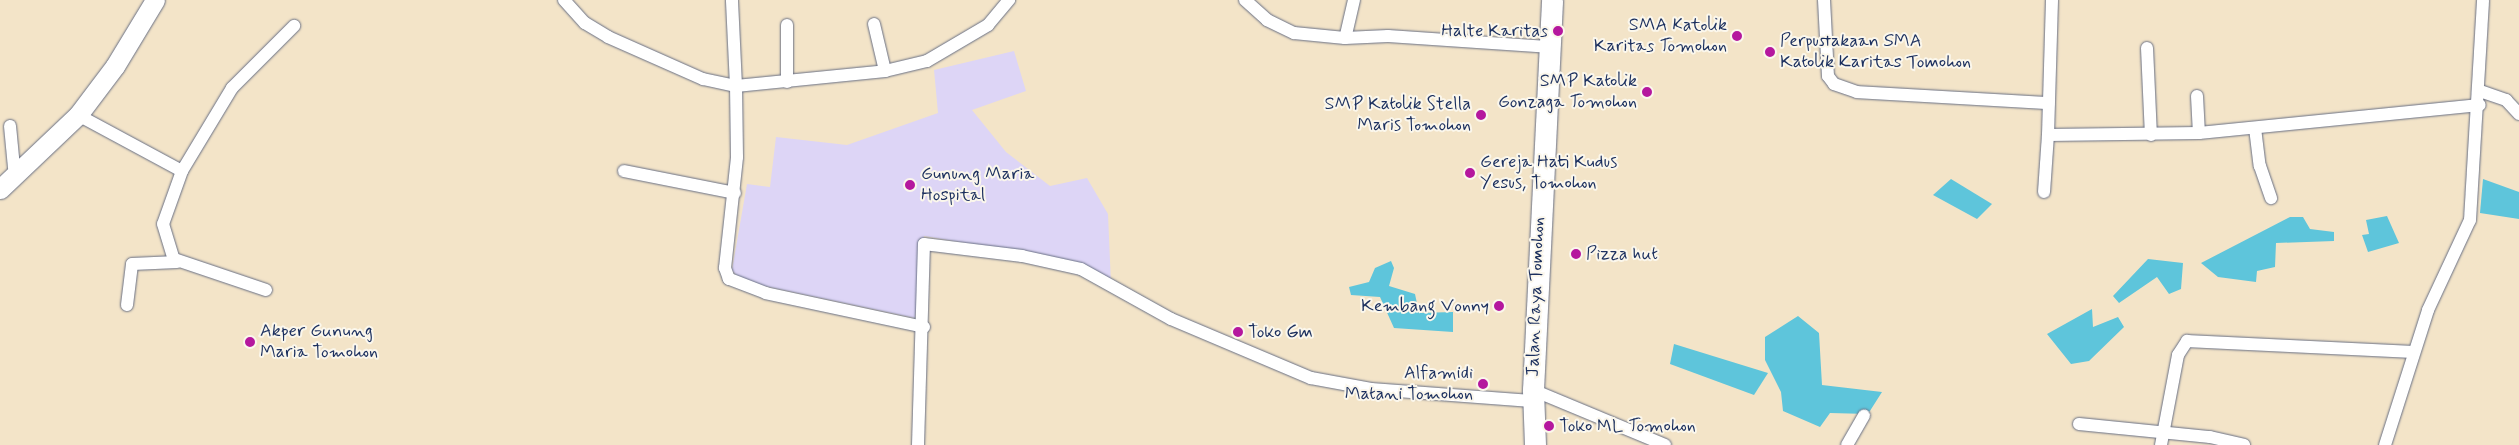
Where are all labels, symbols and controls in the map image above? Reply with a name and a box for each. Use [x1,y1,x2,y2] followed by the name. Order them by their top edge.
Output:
[1596,15,1727,58] place label: SMA Katolik Karitas Tomohon
[1441,20,1548,42] place label: Halte Karitas
[1552,25,1564,37] marker: Halte Karitas
[1731,30,1743,42] marker: SMA Katolik Karitas Tomohon
[1780,31,1970,74] place label: Perpustakaan SMA Katolik Karitas Tomohon
[1764,46,1776,58] marker: Perpustakaan SMA Katolik Karitas Tomohon
[1500,71,1637,114] place label: SMP Katolik Gonzaga Tomohon
[1641,86,1653,98] marker: SMP Katolik Gonzaga Tomohon
[1326,94,1471,136] place label: SMP Katolik Stella Maris Tomohon
[1475,109,1487,121] marker: SMP Katolik Stella Maris Tomohon
[1480,152,1617,194] place label: Gereja Hati Kudus Yesus, Tomohon
[921,164,1032,206] place label: Gunung Maria Hospital
[1464,167,1476,179] marker: Gereja Hati Kudus Yesus, Tomohon
[903,178,917,192] marker: Gunung Maria Hospital
[1522,217,1550,377] street label: Jalan Raya Tomohon
[1586,243,1655,265] place label: Pizza hut
[1570,248,1582,260] marker: Pizza hut
[1359,295,1489,317] place label: Kembang Vonny
[1493,300,1505,312] marker: Kembang Vonny
[260,321,378,364] place label: Akper Gunung Maria Tomohon
[1248,321,1315,343] place label: Toko Gm
[1232,326,1244,338] marker: Toko Gm
[244,336,256,348] marker: Akper Gunung Maria Tomohon
[1345,363,1473,406] place label: Alfamidi Matani Tomohon
[1477,378,1489,390] marker: Alfamidi Matani Tomohon
[1559,415,1693,437] place label: Toko ML Tomohon
[1543,420,1555,432] marker: Toko ML Tomohon

